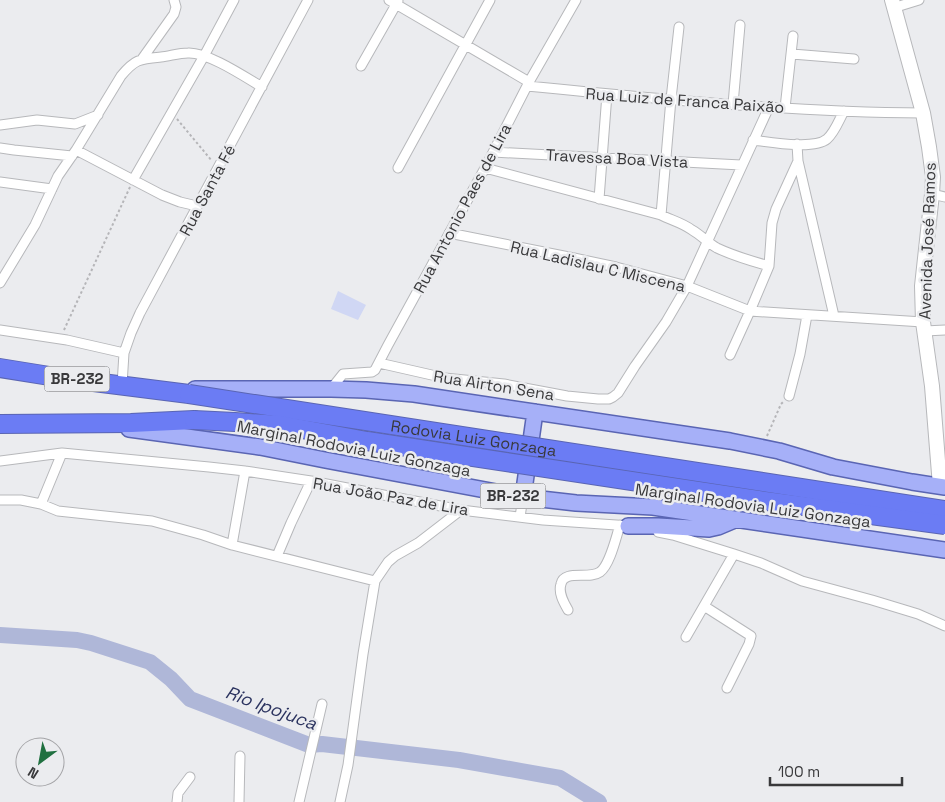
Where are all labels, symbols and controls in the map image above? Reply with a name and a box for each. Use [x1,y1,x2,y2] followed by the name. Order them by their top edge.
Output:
[585,83,785,118] street label: Rua Luiz de Franca Paixão
[409,120,516,297] street label: Rua Antonio Paes de Lira
[175,141,240,239] street label: Rua Santa Fé
[545,144,689,173] street label: Travessa Boa Vista
[914,162,941,320] street label: Avenida José Ramos
[508,236,687,297] street label: Rua Ladislau C Miscena
[44,366,110,392] road number: BR-232
[432,366,556,405] street label: Rua Airton Sena
[389,415,558,461] street label: Rodovia Luiz Gonzaga
[235,416,473,481] street label: Marginal Rodovia Luiz Gonzaga
[311,472,470,521] street label: Rua João Paz de Lira
[634,479,872,532] street label: Marginal Rodovia Luiz Gonzaga
[480,484,546,508] road number: BR-232
[223,680,320,735] water label: Rio Ipojuca
[15,737,65,787] north arrow
[770,754,902,786] scale bar
[778,762,820,781] text: 100 m
[24,763,42,783] text: N

